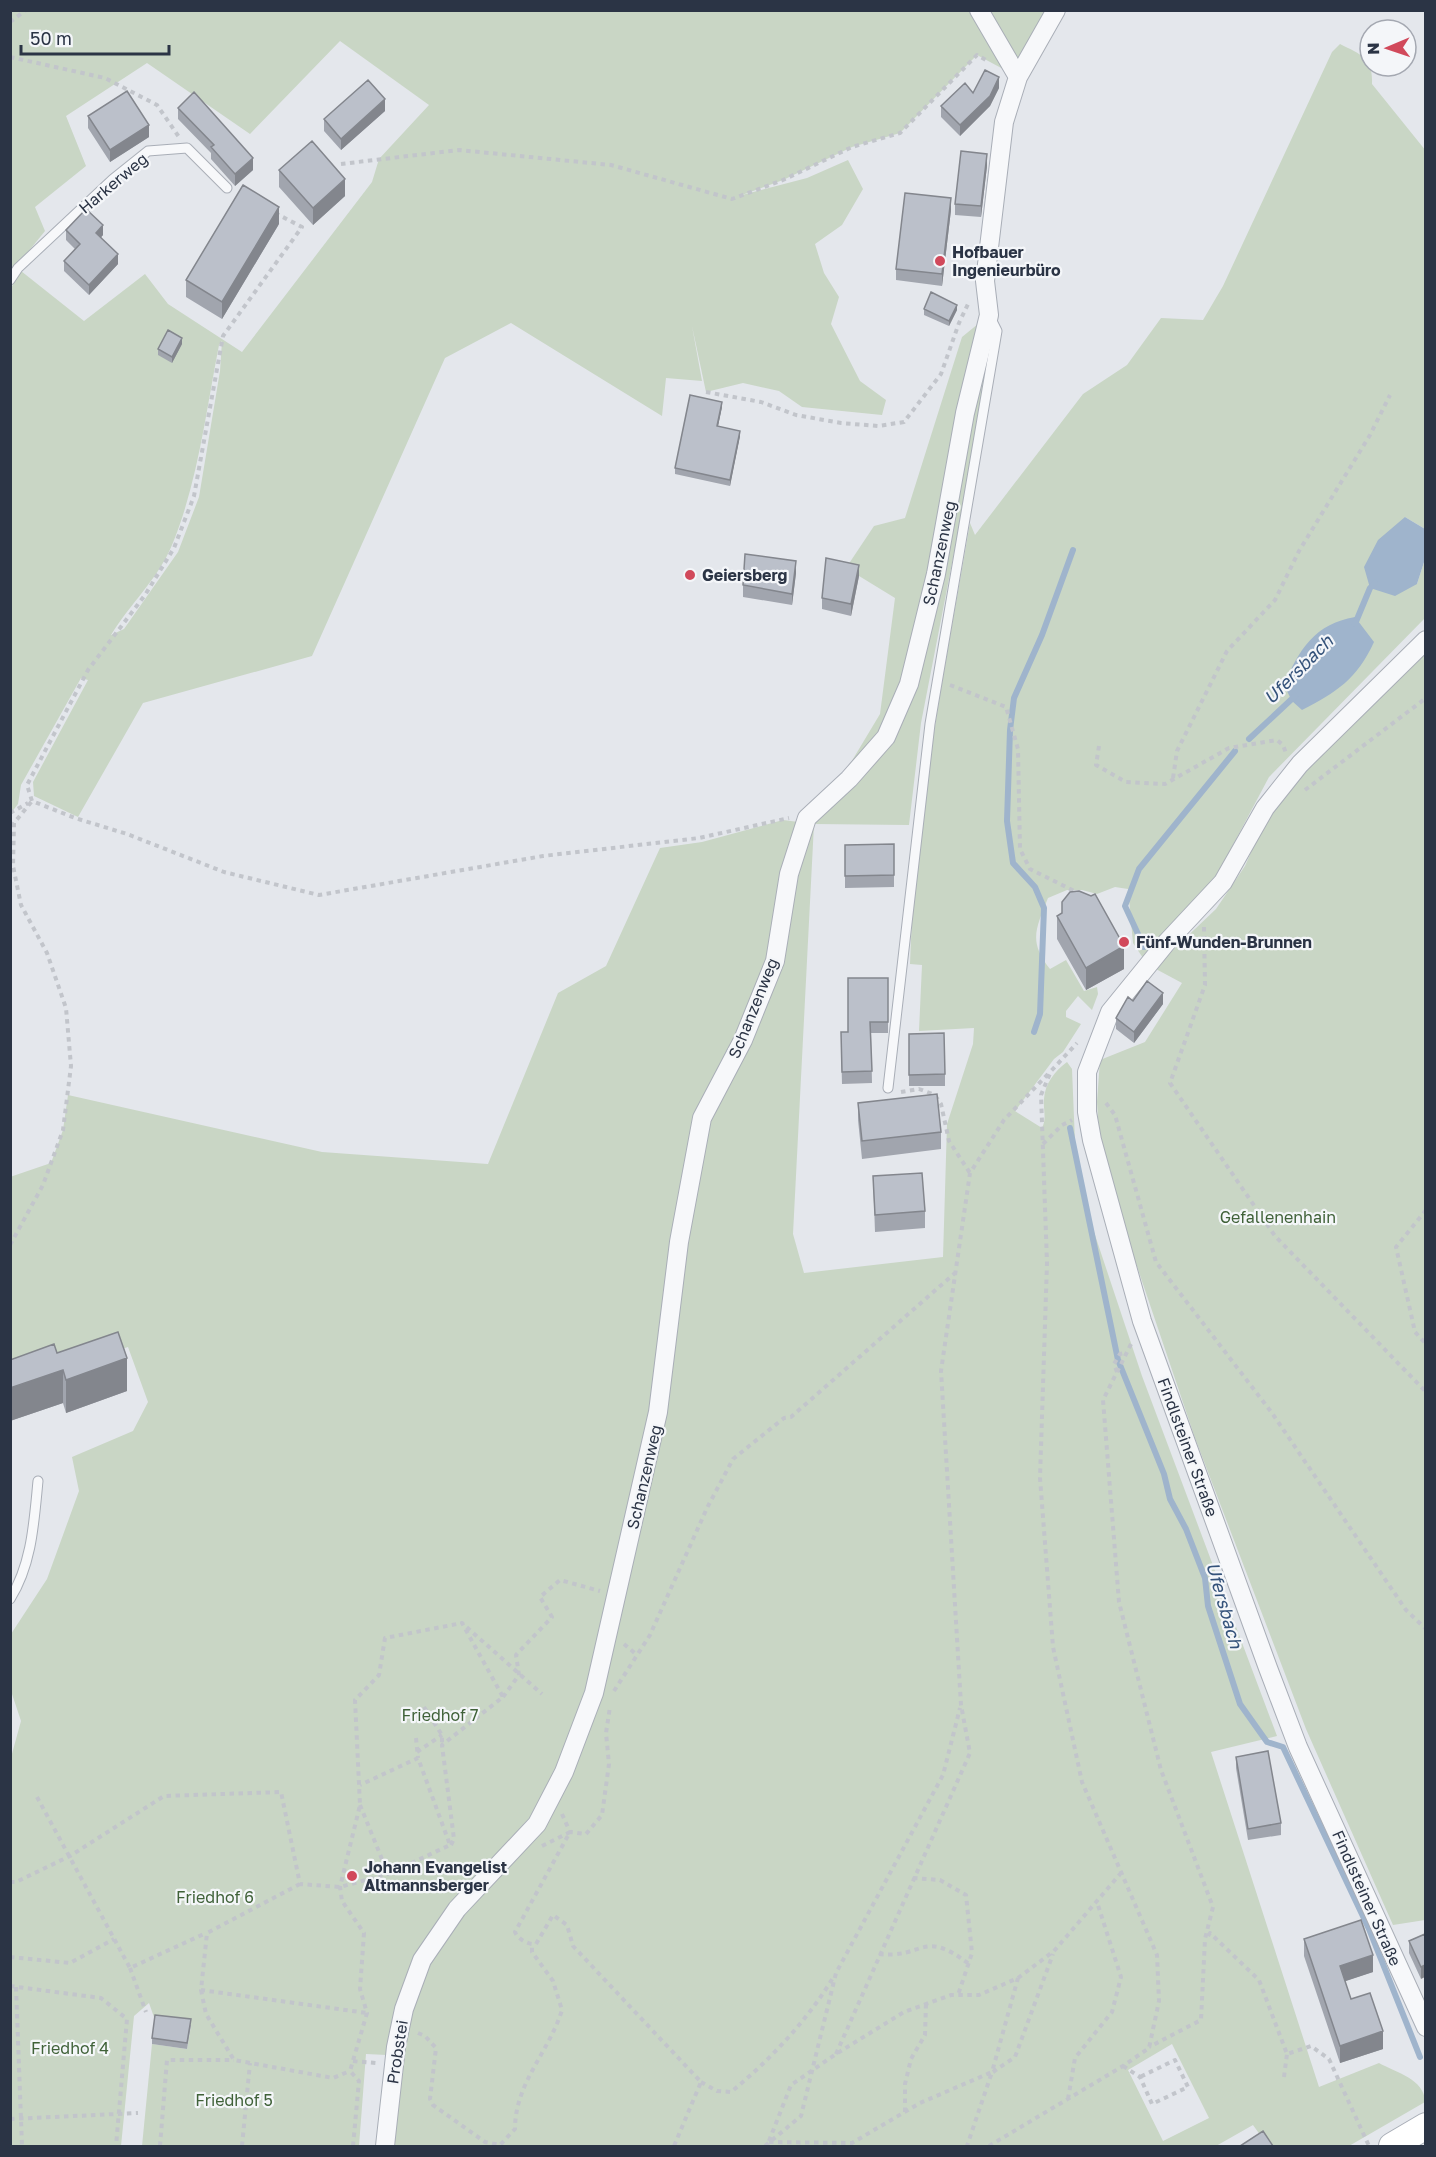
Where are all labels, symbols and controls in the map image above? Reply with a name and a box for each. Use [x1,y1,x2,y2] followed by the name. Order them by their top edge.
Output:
[21,18,170,56] scale bar
[1358,18,1418,78] north arrow
[30,27,72,49] text: 50 m
[1363,42,1383,55] text: N
[74,148,152,218] street label: Harkerweg
[952,242,1061,280] place label: Hofbauer Ingenieurbüro
[933,254,947,268] marker: Hofbauer Ingenieurbüro
[918,499,960,607] street label: Schanzenweg
[702,565,788,585] place label: Geiersberg
[683,568,697,582] marker: Geiersberg
[1259,629,1338,708] water label: Ufersbach
[1136,932,1312,952] place label: Fünf-Wunden-Brunnen
[1117,935,1131,949] marker: Fünf-Wunden-Brunnen
[724,955,782,1061] street label: Schanzenweg
[1220,1207,1336,1227] park label: Gefallenenhain
[1154,1375,1222,1519] street label: Findlsteiner Straße
[622,1423,666,1531] street label: Schanzenweg
[1202,1559,1248,1652] water label: Ufersbach
[402,1705,478,1725] park label: Friedhof 7
[1328,1827,1406,1969] street label: Findlsteiner Straße
[364,1857,507,1895] place label: Johann Evangelist Altmannsberger
[345,1869,359,1883] marker: Johann Evangelist Altmannsberger
[176,1887,254,1907] park label: Friedhof 6
[382,2019,412,2085] street label: Probstei
[31,2038,109,2058] park label: Friedhof 4
[195,2090,273,2110] park label: Friedhof 5

